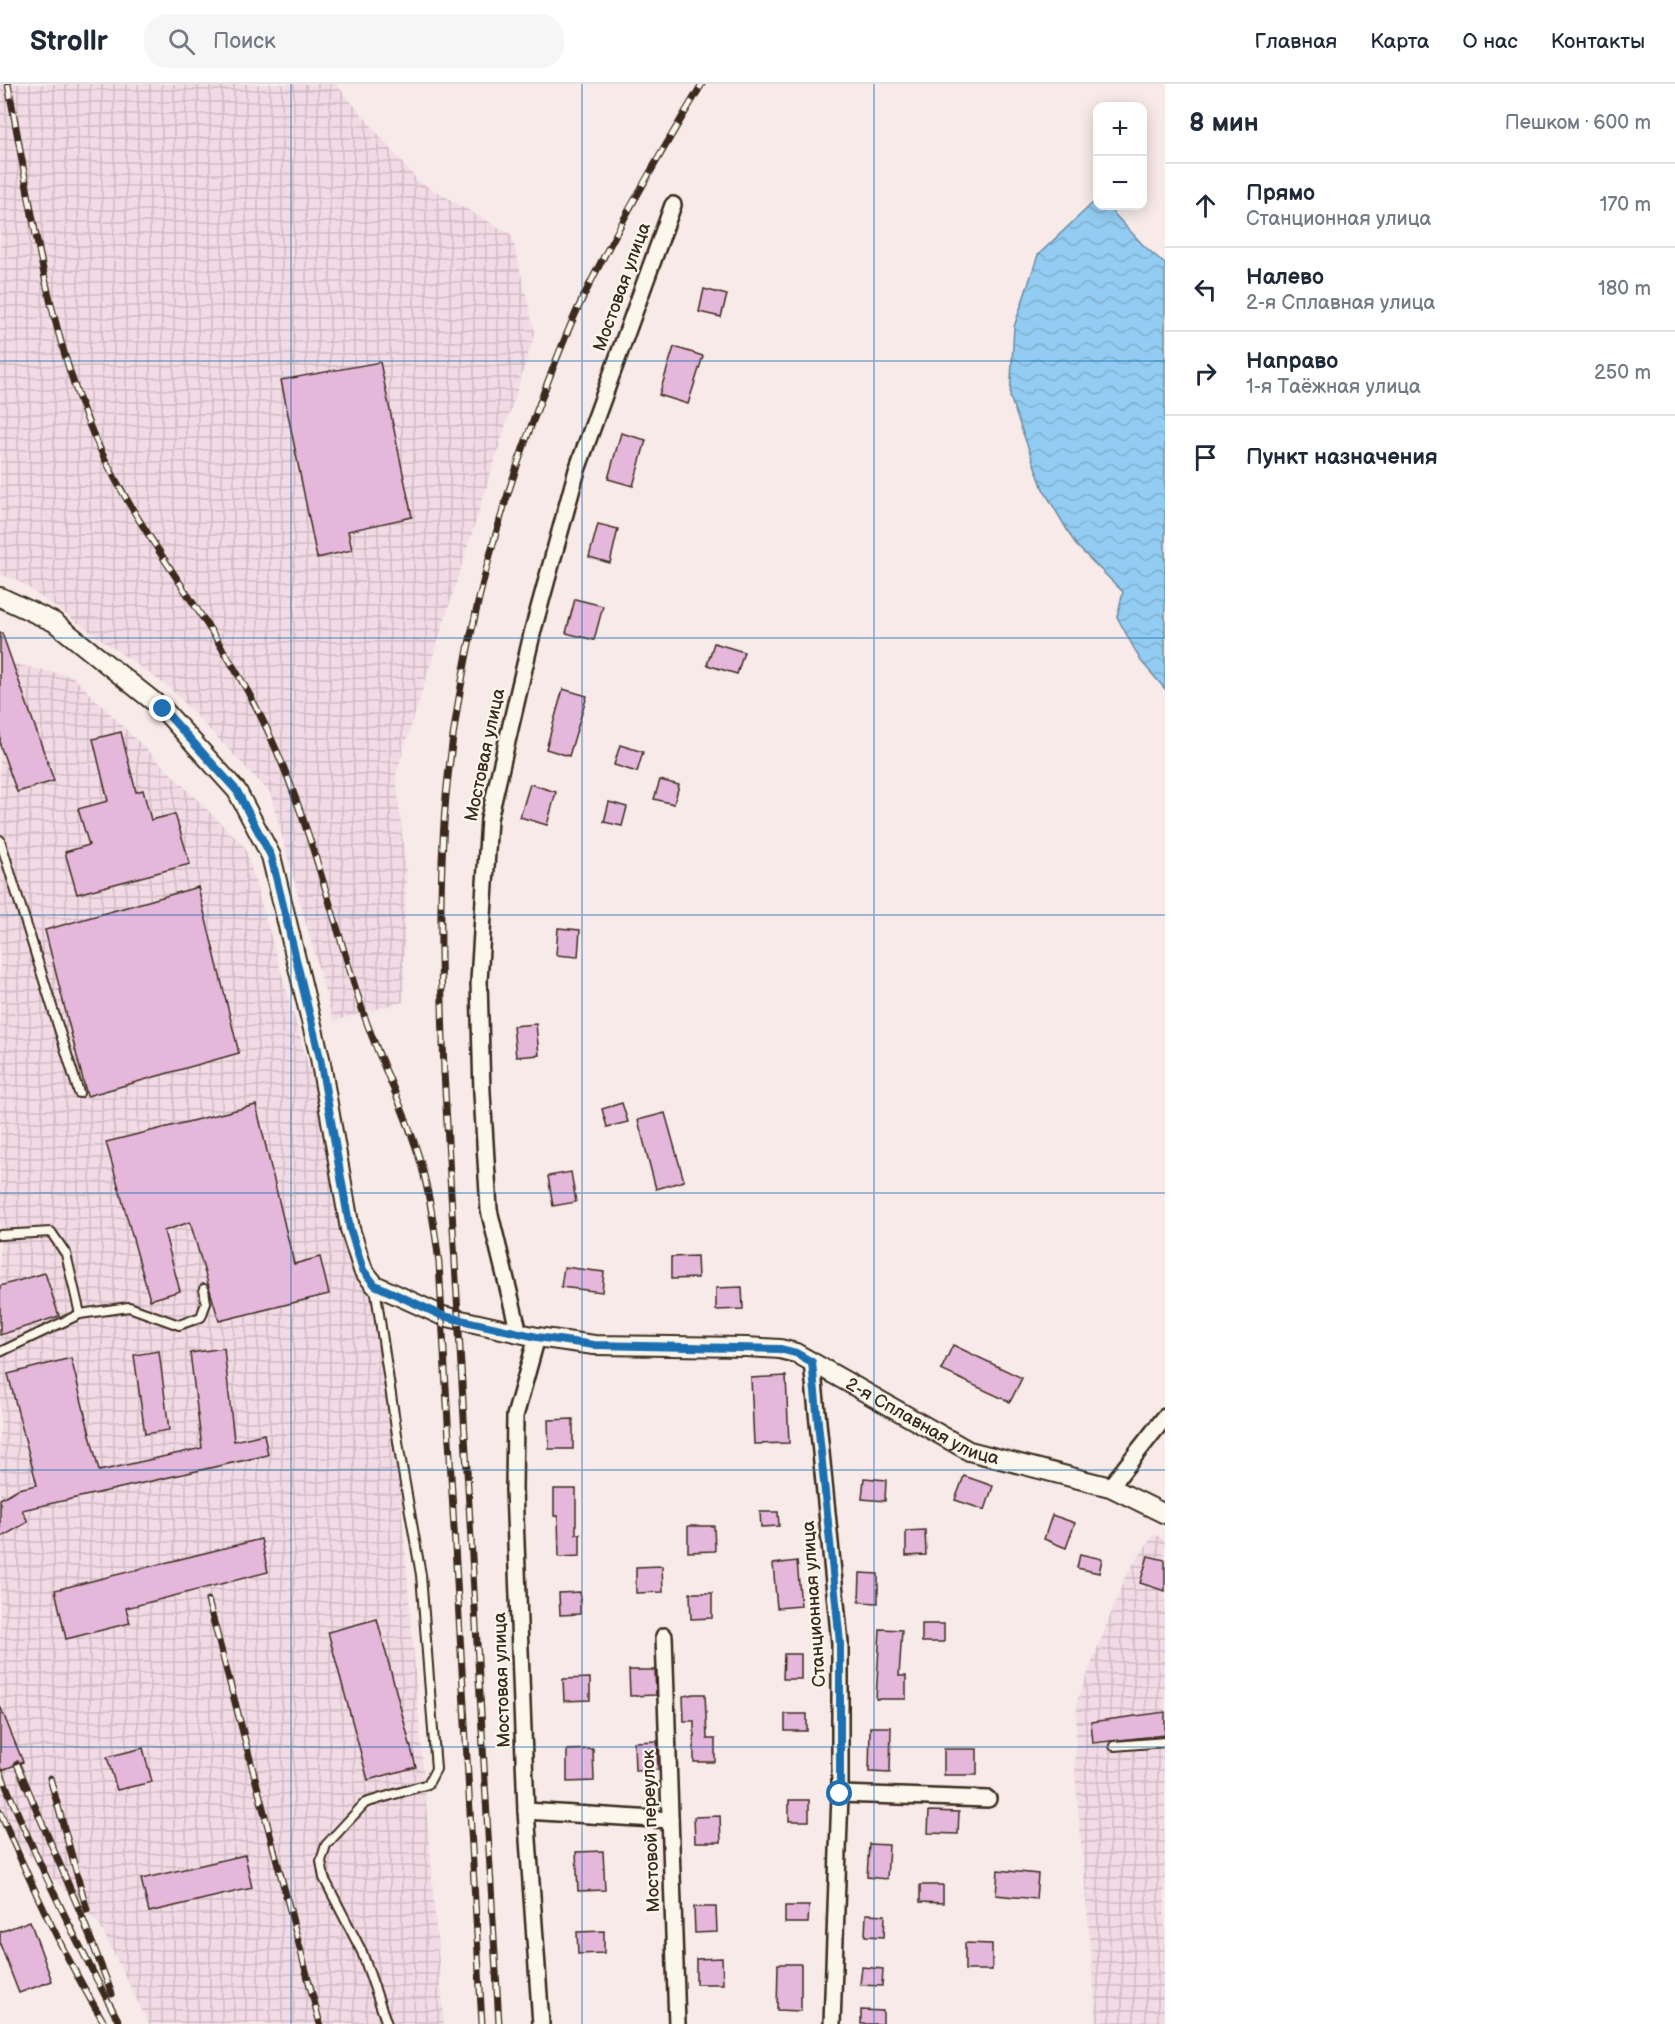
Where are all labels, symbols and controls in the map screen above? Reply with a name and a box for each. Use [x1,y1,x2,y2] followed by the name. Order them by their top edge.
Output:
[144,14,564,68] search box
[30,25,108,58] text: Strollr
[165,25,198,58] icon: search
[213,28,276,55] text: Поиск
[1254,29,1337,54] text: Главная
[1370,29,1429,54] text: Карта
[1462,29,1518,54] text: О нас
[1551,29,1645,54] text: Контакты
[1093,102,1147,210] map controls
[1093,102,1147,156] button: +
[1189,108,1259,139] text: 8 мин
[1505,111,1651,135] text: Пешком · 600 m
[1093,156,1147,210] button: −
[1246,180,1315,207] text: Прямо
[1189,189,1222,222] icon: ahead
[1600,193,1651,217] text: 170 m
[1246,207,1431,231] text: Станционная улица
[589,219,655,354] street label: Мостовая улица
[1246,264,1324,291] text: Налево
[1189,273,1222,306] icon: left
[1598,277,1651,301] text: 180 m
[1246,291,1435,315] text: 2-я Сплавная улица
[1246,348,1338,375] text: Направо
[1189,357,1222,390] icon: right
[1594,361,1651,385] text: 250 m
[1246,375,1421,399] text: 1-я Таёжная улица
[1189,441,1222,474] icon: arrive
[1246,444,1438,471] text: Пункт назначения
[461,686,509,823] street label: Мостовая улица
[149,695,175,721] route end
[842,1373,1002,1469] street label: 2-я Сплавная улица
[798,1520,830,1688] street label: Станционная улица
[489,1612,515,1748] street label: Мостовая улица
[638,1749,664,1913] street label: Мостовой переулок
[826,1780,852,1806] route start

